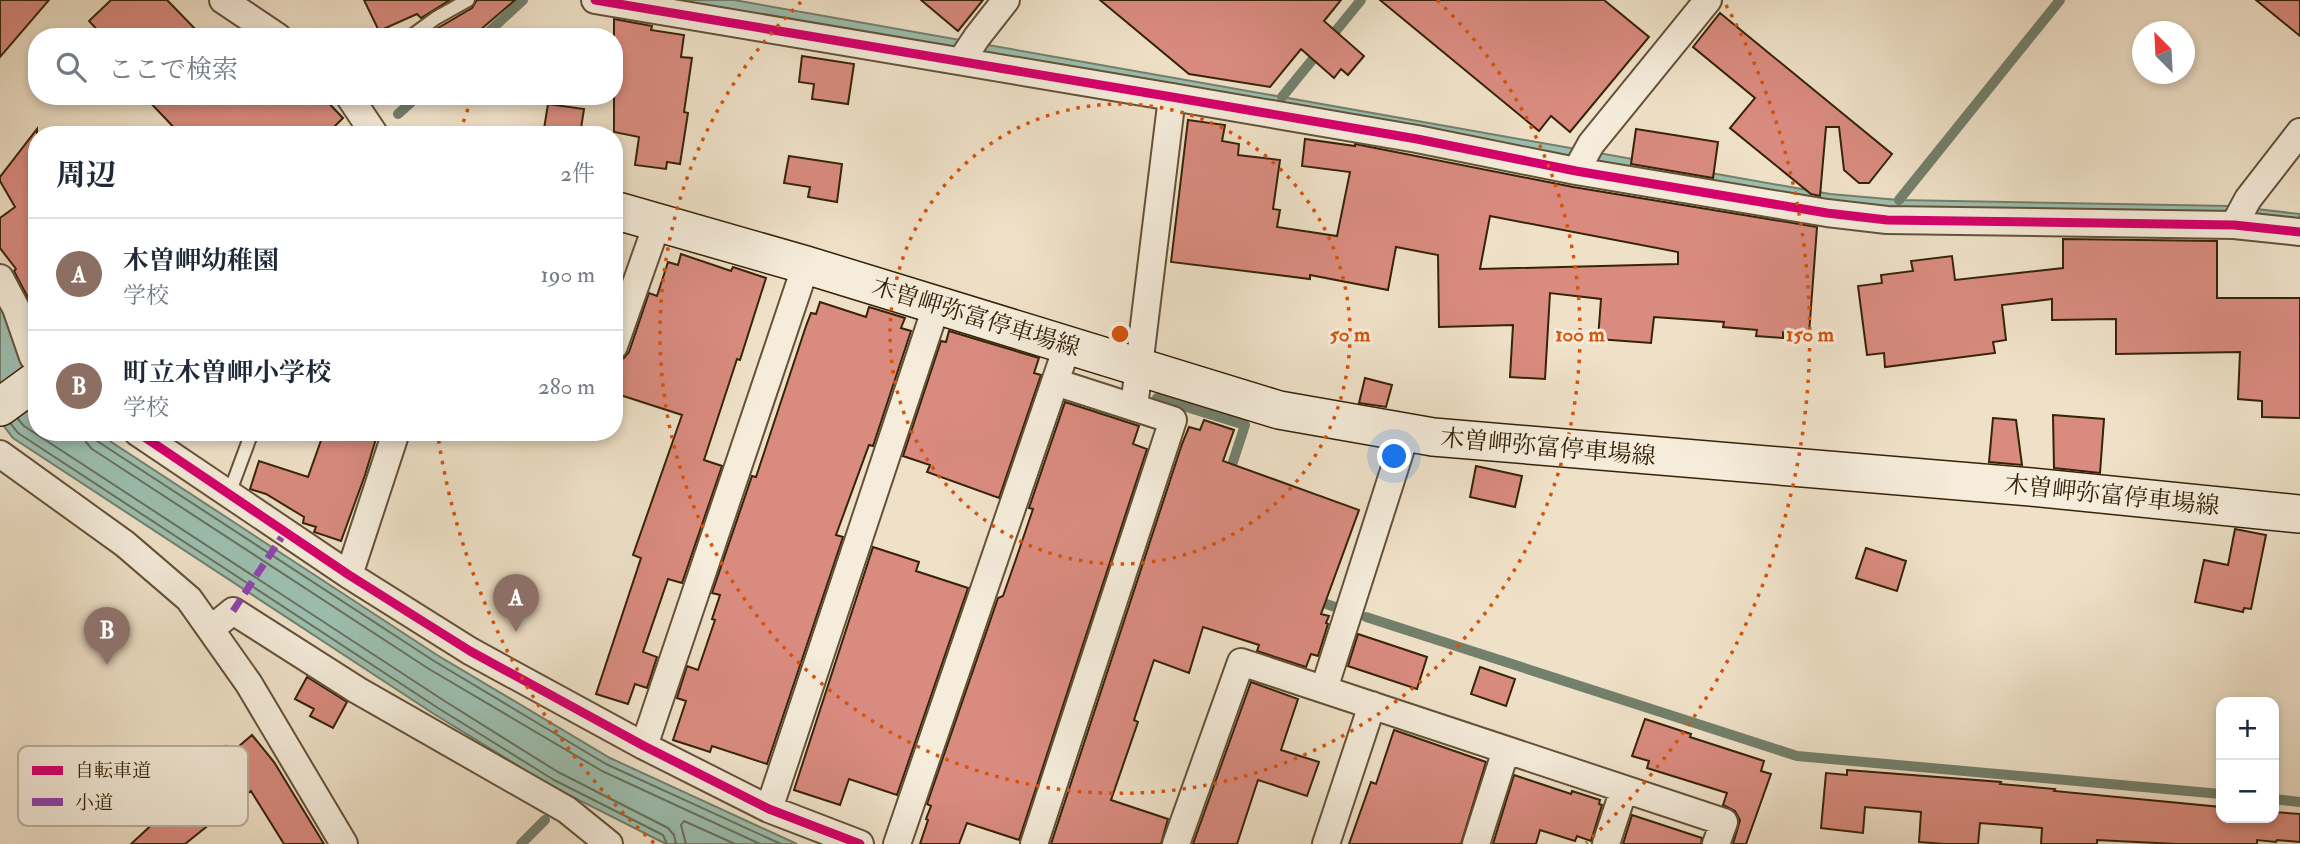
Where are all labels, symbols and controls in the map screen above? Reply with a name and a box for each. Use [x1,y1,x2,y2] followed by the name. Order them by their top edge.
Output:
[2132,21,2195,84] north arrow
[28,28,623,105] search box
[52,48,90,86] icon: search
[108,54,238,86] text: ここで検索
[56,157,116,194] text: 周辺
[560,159,595,188] text: 2件
[123,245,279,277] text: 木曽岬幼稚園
[72,260,86,289] text: A
[541,260,595,289] text: 190 m
[868,271,1084,364] street label: 木曽岬弥富停車場線
[123,281,169,310] text: 学校
[1330,321,1371,348] text: 50 m
[1555,321,1606,348] text: 100 m
[1786,321,1835,348] text: 150 m
[1108,322,1132,346] centre of rings
[123,357,331,389] text: 町立木曽岬小学校
[71,372,87,401] text: B
[538,372,595,401] text: 280 m
[123,393,169,422] text: 学校
[1439,423,1657,472] street label: 木曽岬弥富停車場線
[1377,439,1411,473] your location
[2003,469,2221,522] street label: 木曽岬弥富停車場線
[493,574,539,632] pin: A
[84,607,130,665] pin: B
[2216,697,2279,823] map controls
[2216,697,2279,760] button: +
[18,746,248,826] legend
[75,759,151,783] text: 自転車道
[2216,760,2279,823] button: −
[75,791,113,815] text: 小道

